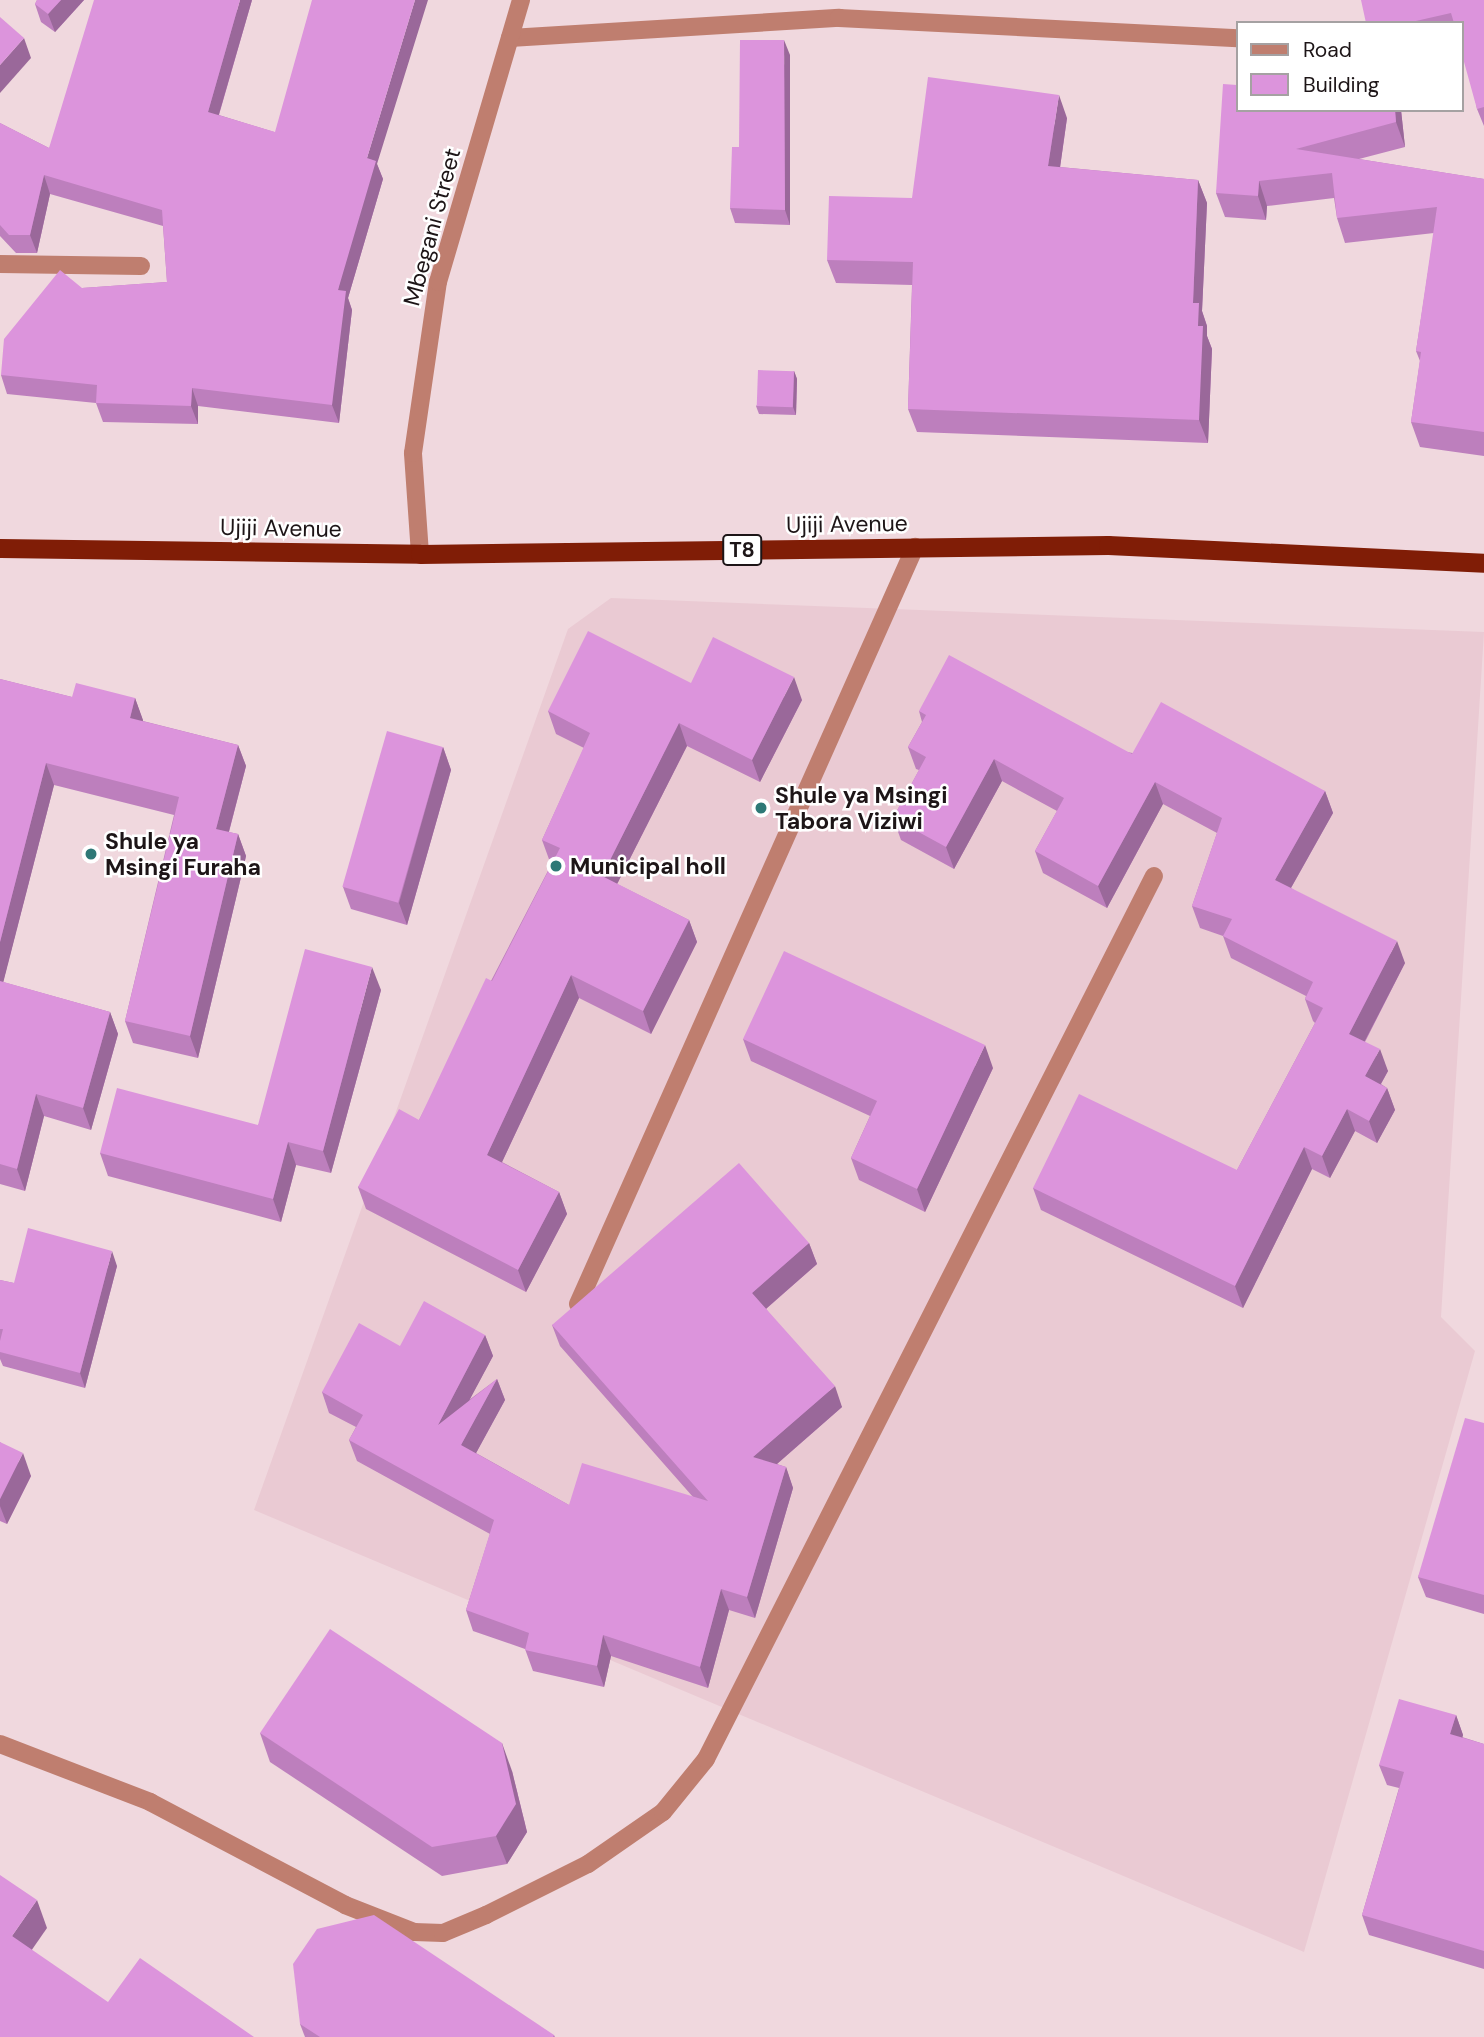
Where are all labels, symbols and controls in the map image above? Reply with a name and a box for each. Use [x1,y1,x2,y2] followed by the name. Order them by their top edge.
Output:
[1236,21,1463,112] legend
[1303,36,1352,64] text: Road
[1303,71,1379,99] text: Building
[398,145,466,309] street label: Mbegani Street
[786,509,908,539] street label: Ujiji Avenue
[220,513,342,543] street label: Ujiji Avenue
[721,532,763,568] road number: T8
[775,781,948,835] place label: Shule ya Msingi Tabora Viziwi
[753,800,769,816] marker: Shule ya Msingi Tabora Viziwi
[105,827,261,881] place label: Shule ya Msingi Furaha
[83,846,99,862] marker: Shule ya Msingi Furaha
[570,852,726,880] place label: Municipal holl
[548,858,564,874] marker: Municipal holl

